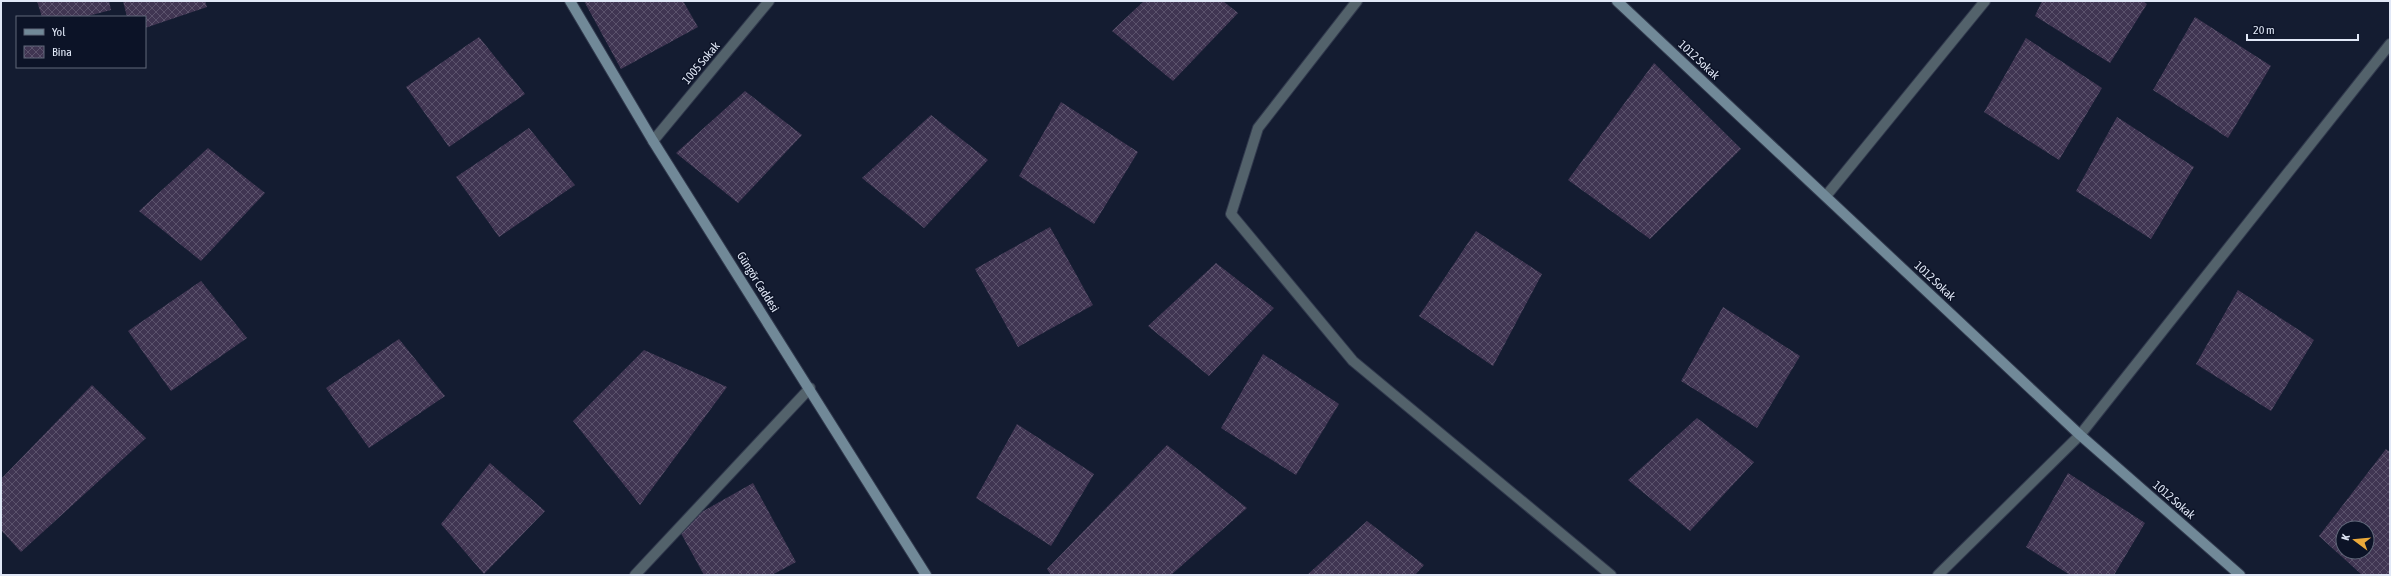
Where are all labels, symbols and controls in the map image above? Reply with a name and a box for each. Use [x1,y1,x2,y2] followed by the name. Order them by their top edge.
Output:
[16,16,146,68] legend
[2247,16,2358,42] scale bar
[2253,23,2275,37] text: 20 m
[52,25,66,39] text: Yol
[1676,37,1723,83] street label: 1012 Sokak
[679,38,723,87] street label: 1005 Sokak
[52,45,72,59] text: Bina
[734,249,782,315] street label: Güngör Caddesi
[1912,258,1959,304] street label: 1012 Sokak
[2150,478,2198,522] street label: 1012 Sokak
[2335,520,2375,560] north arrow
[2339,532,2352,541] text: K

